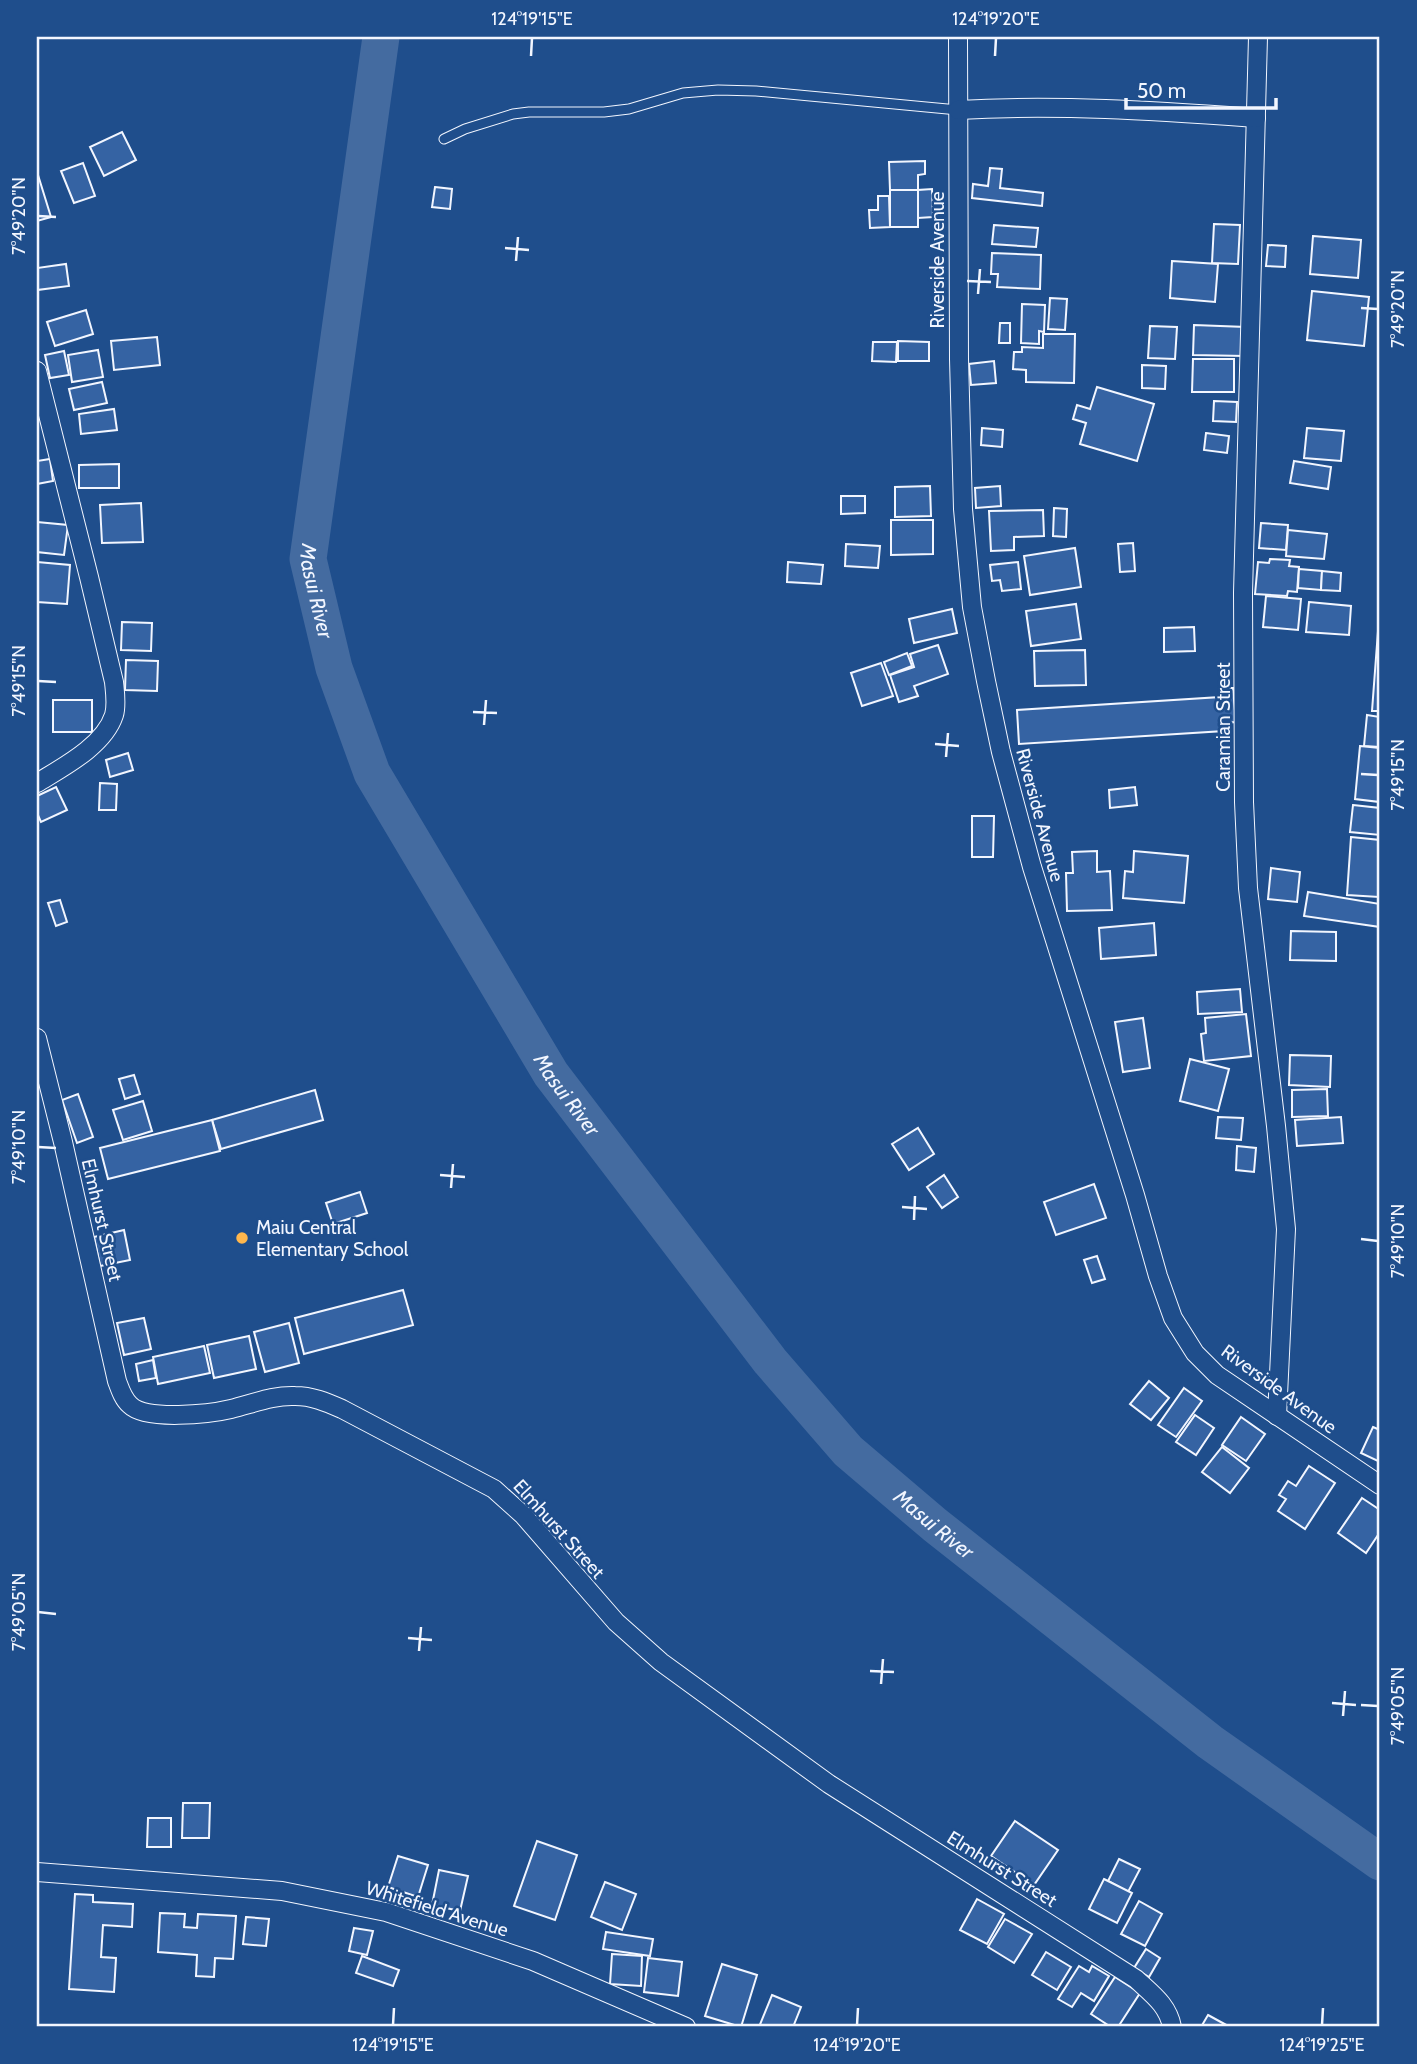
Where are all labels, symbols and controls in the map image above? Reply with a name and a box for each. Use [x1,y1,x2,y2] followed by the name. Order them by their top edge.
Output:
[491,8,573,30] text: 124°19'15"E
[952,8,1040,30] text: 124°19'20"E
[1126,66,1277,110] scale bar
[1137,78,1186,103] text: 50 m
[8,177,30,255] text: 7°49'20"N
[926,191,949,328] street label: Riverside Avenue
[1387,270,1409,348] text: 7°49'20"N
[296,541,339,642] water label: Masui River
[8,645,30,717] text: 7°49'15"N
[1212,662,1235,792] street label: Caramian Street
[1387,739,1409,811] text: 7°49'15"N
[1011,746,1069,884] street label: Riverside Avenue
[529,1048,607,1142] water label: Masui River
[8,1110,30,1184] text: 7°49'10"N
[77,1156,127,1284] street label: Elmhurst Street
[1387,1204,1409,1278] text: 7°49'10"N
[256,1216,409,1261] place label: Maiu Central Elementary School
[234,1230,250,1246] marker: Maiu Central Elementary School
[1217,1339,1341,1439] street label: Riverside Avenue
[509,1475,610,1584] street label: Elmhurst Street
[889,1483,981,1565] water label: Masui River
[8,1573,30,1651] text: 7°49'05"N
[1387,1667,1409,1745] text: 7°49'05"N
[943,1826,1062,1912] street label: Elmhurst Street
[363,1876,511,1942] street label: Whitefield Avenue
[352,2034,434,2056] text: 124°19'15"E
[813,2034,901,2056] text: 124°19'20"E
[1280,2034,1364,2056] text: 124°19'25"E

